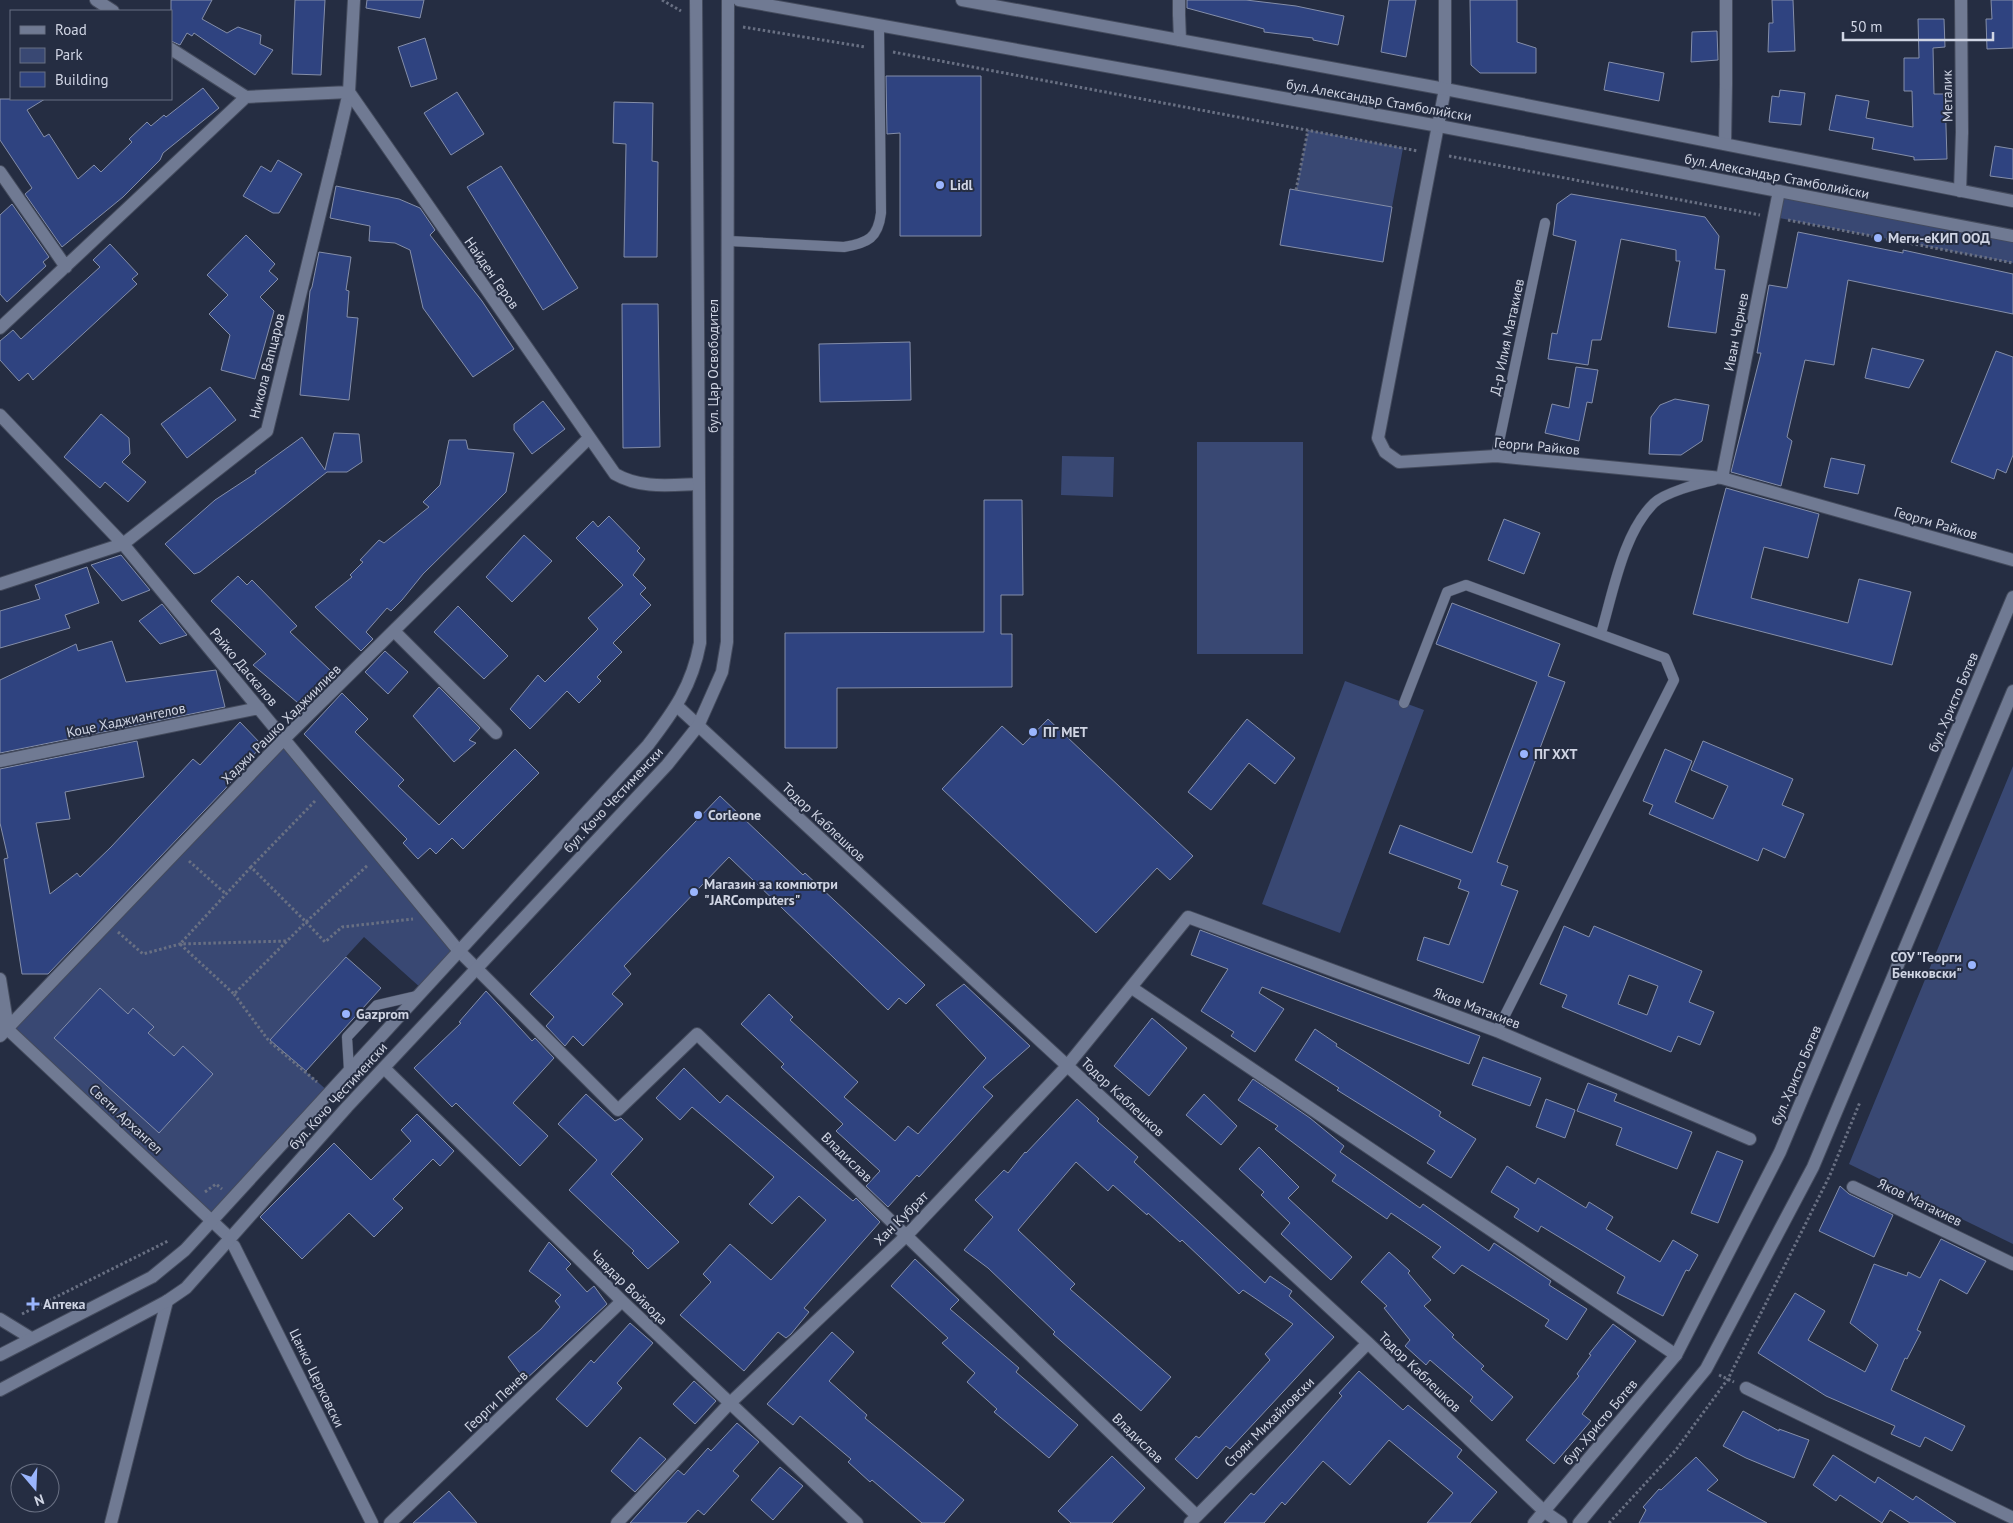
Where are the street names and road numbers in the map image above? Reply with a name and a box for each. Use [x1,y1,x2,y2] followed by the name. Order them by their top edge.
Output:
[1938,70,1956,122] street label: Металик
[1285,75,1473,125] street label: бул. Александър Стамболийски
[1683,149,1871,203] street label: бул. Александър Стамболийски
[461,234,523,312] street label: Найден Геров
[1486,277,1528,397] street label: Д-р Илия Матакиев
[1720,291,1752,373] street label: Иван Чернев
[704,299,722,433] street label: бул. Цар Освободител
[245,311,289,421] street label: Никола Вапцаров
[1493,433,1581,459] street label: Георги Райков
[1892,502,1980,544] street label: Георги Райков
[206,624,282,710] street label: Райко Даскалов
[1924,649,1982,755] street label: бул. Христо Ботев
[217,660,345,788] street label: Хаджи Рашко Хаджиилиев
[65,699,187,741] street label: Коце Хаджиангелов
[559,743,667,857] street label: бул. Кочо Честименски
[778,779,870,865] street label: Тодор Каблешков
[1431,983,1523,1033] street label: Яков Матакиев
[1767,1022,1825,1128] street label: бул. Христо Ботев
[285,1038,391,1154] street label: бул. Кочо Честименски
[1077,1054,1169,1140] street label: Тодор Каблешков
[85,1080,167,1158] street label: Свети Архангел
[817,1128,877,1186] street label: Владислав
[1875,1174,1965,1230] street label: Яков Матакиев
[870,1187,932,1249] street label: Хан Кубрат
[587,1246,671,1328] street label: Чавдар Войвода
[285,1326,349,1430] street label: Цанко Церковски
[1375,1328,1465,1416] street label: Тодор Каблешков
[461,1366,531,1436] street label: Георги Пенев
[1220,1373,1318,1471] street label: Стоян Михайловски
[1559,1375,1641,1469] street label: бул. Христо Ботев
[1108,1409,1168,1467] street label: Владислав

